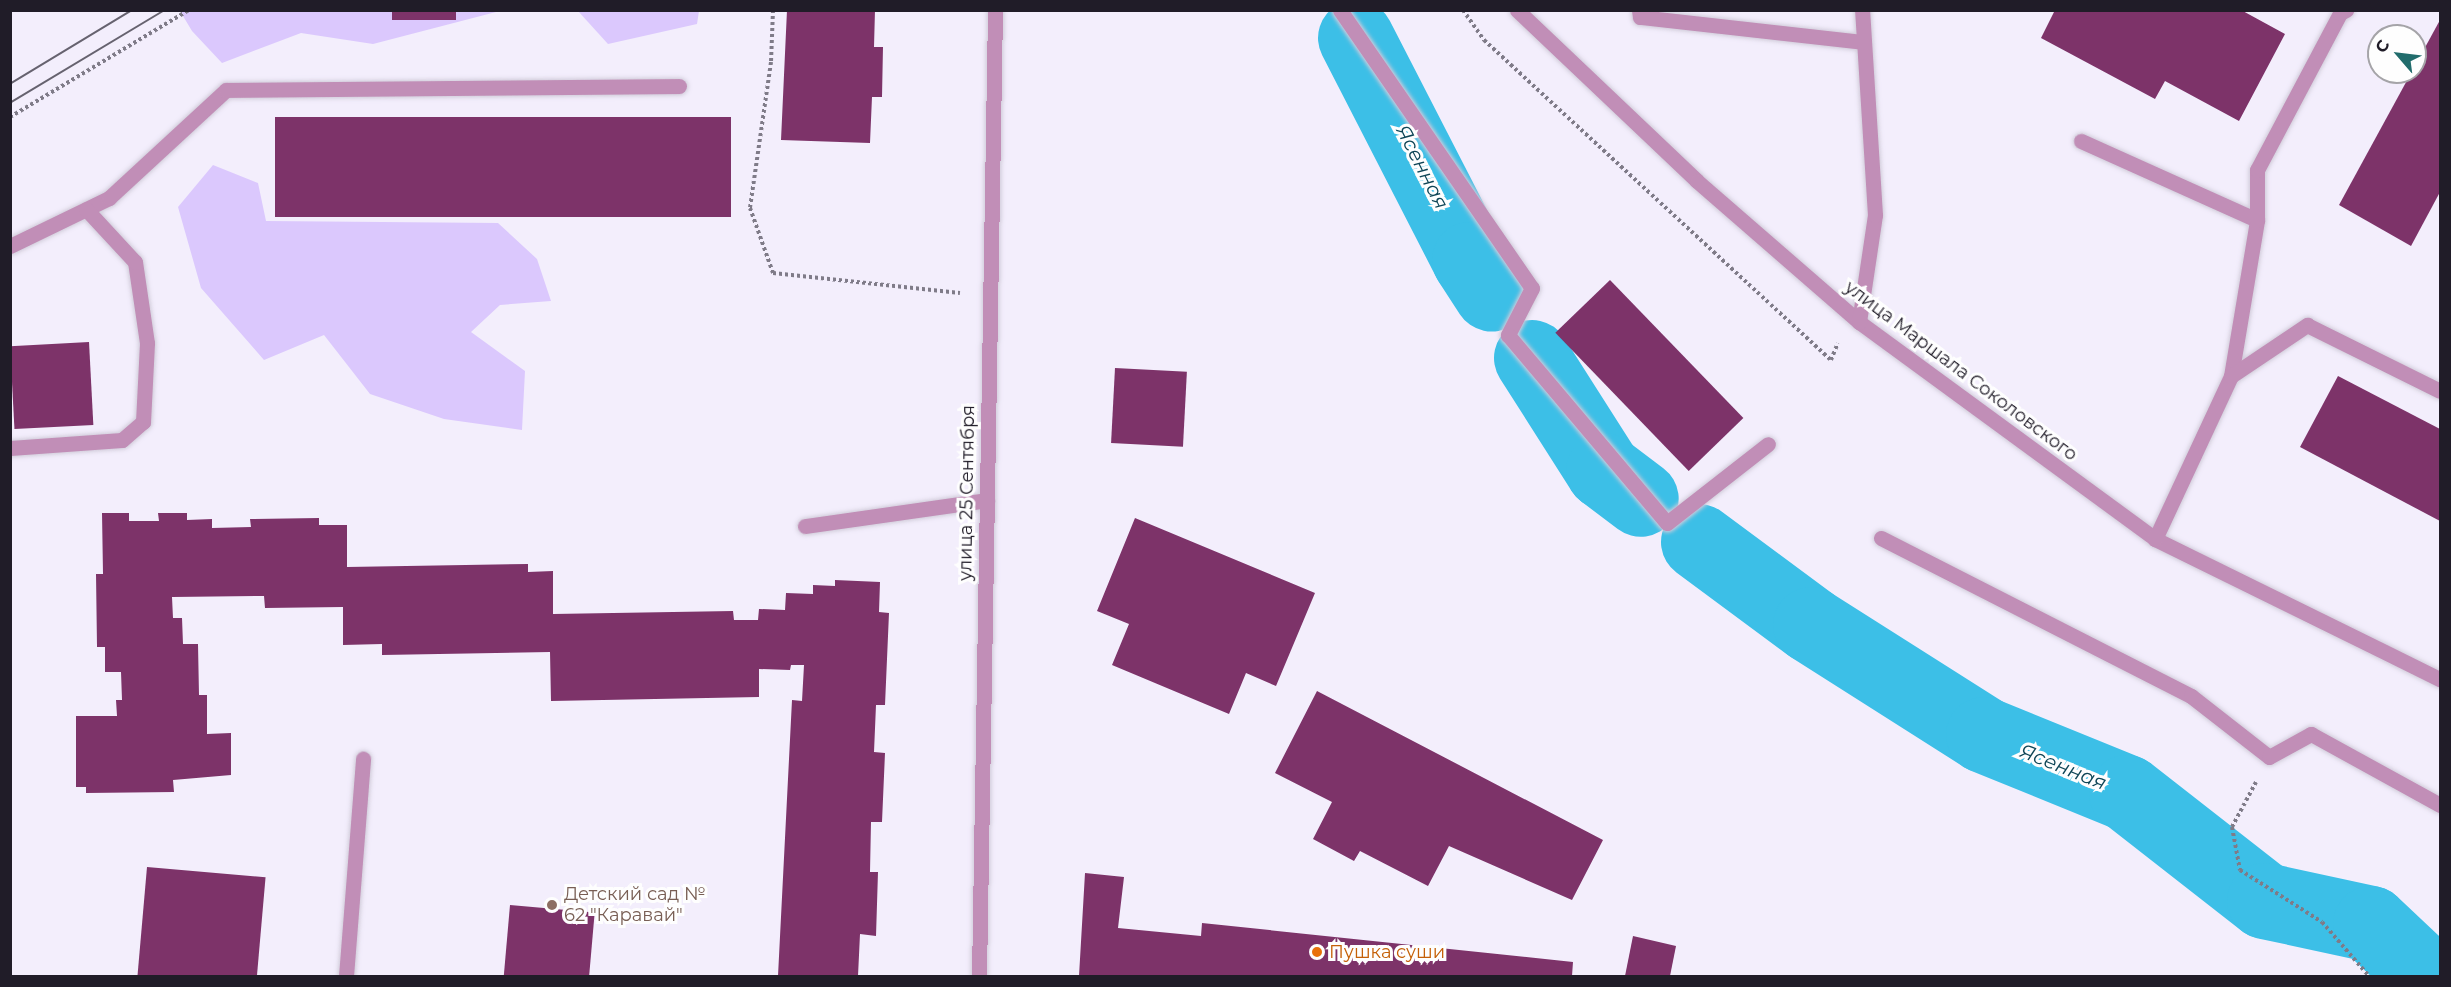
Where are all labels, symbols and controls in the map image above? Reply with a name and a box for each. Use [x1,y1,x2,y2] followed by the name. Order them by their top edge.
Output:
[2367,24,2427,84] north arrow
[2371,37,2394,56] text: С
[1391,121,1453,213] water label: Ясенная
[1841,276,2081,466] street label: улица Маршала Соколовского
[955,405,979,581] street label: улица 25 Сентября
[2016,739,2110,795] water label: Ясенная
[564,884,706,926] place label: Детский сад № 62 "Каравай"
[545,898,559,912] marker: Детский сад № 62 "Каравай"
[1329,941,1445,963] place label: Пушка суши
[1310,945,1324,959] marker: Пушка суши

